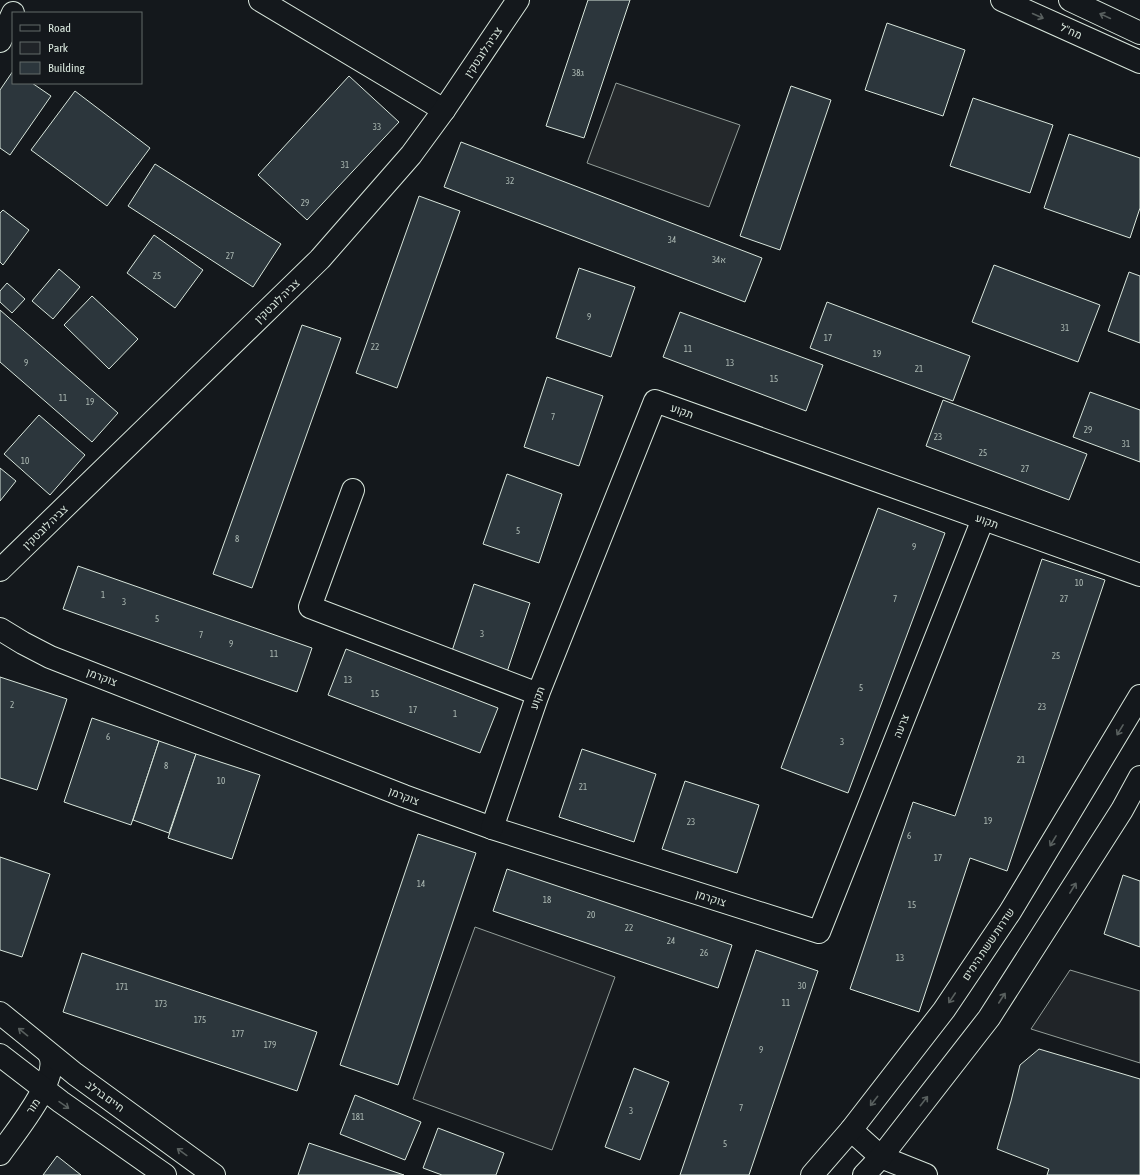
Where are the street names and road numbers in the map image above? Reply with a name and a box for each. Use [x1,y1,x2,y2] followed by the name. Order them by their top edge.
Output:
[1058,21,1084,41] street label: מח"ל
[462,25,504,79] street label: צביה לובטקין
[252,277,302,325] street label: צביה לובטקין
[669,401,695,421] street label: תקוע
[20,503,70,551] street label: צביה לובטקין
[974,511,1000,531] street label: תקוע
[85,666,119,688] street label: צוקרמן
[527,685,547,711] street label: תקוע
[891,713,911,739] street label: צרעה
[387,785,421,807] street label: צוקרמן
[694,887,728,909] street label: צוקרמן
[959,906,1017,982] street label: שדרות ששת הימים
[83,1078,127,1114] street label: חיים ברלב
[24,1096,42,1116] street label: מור

